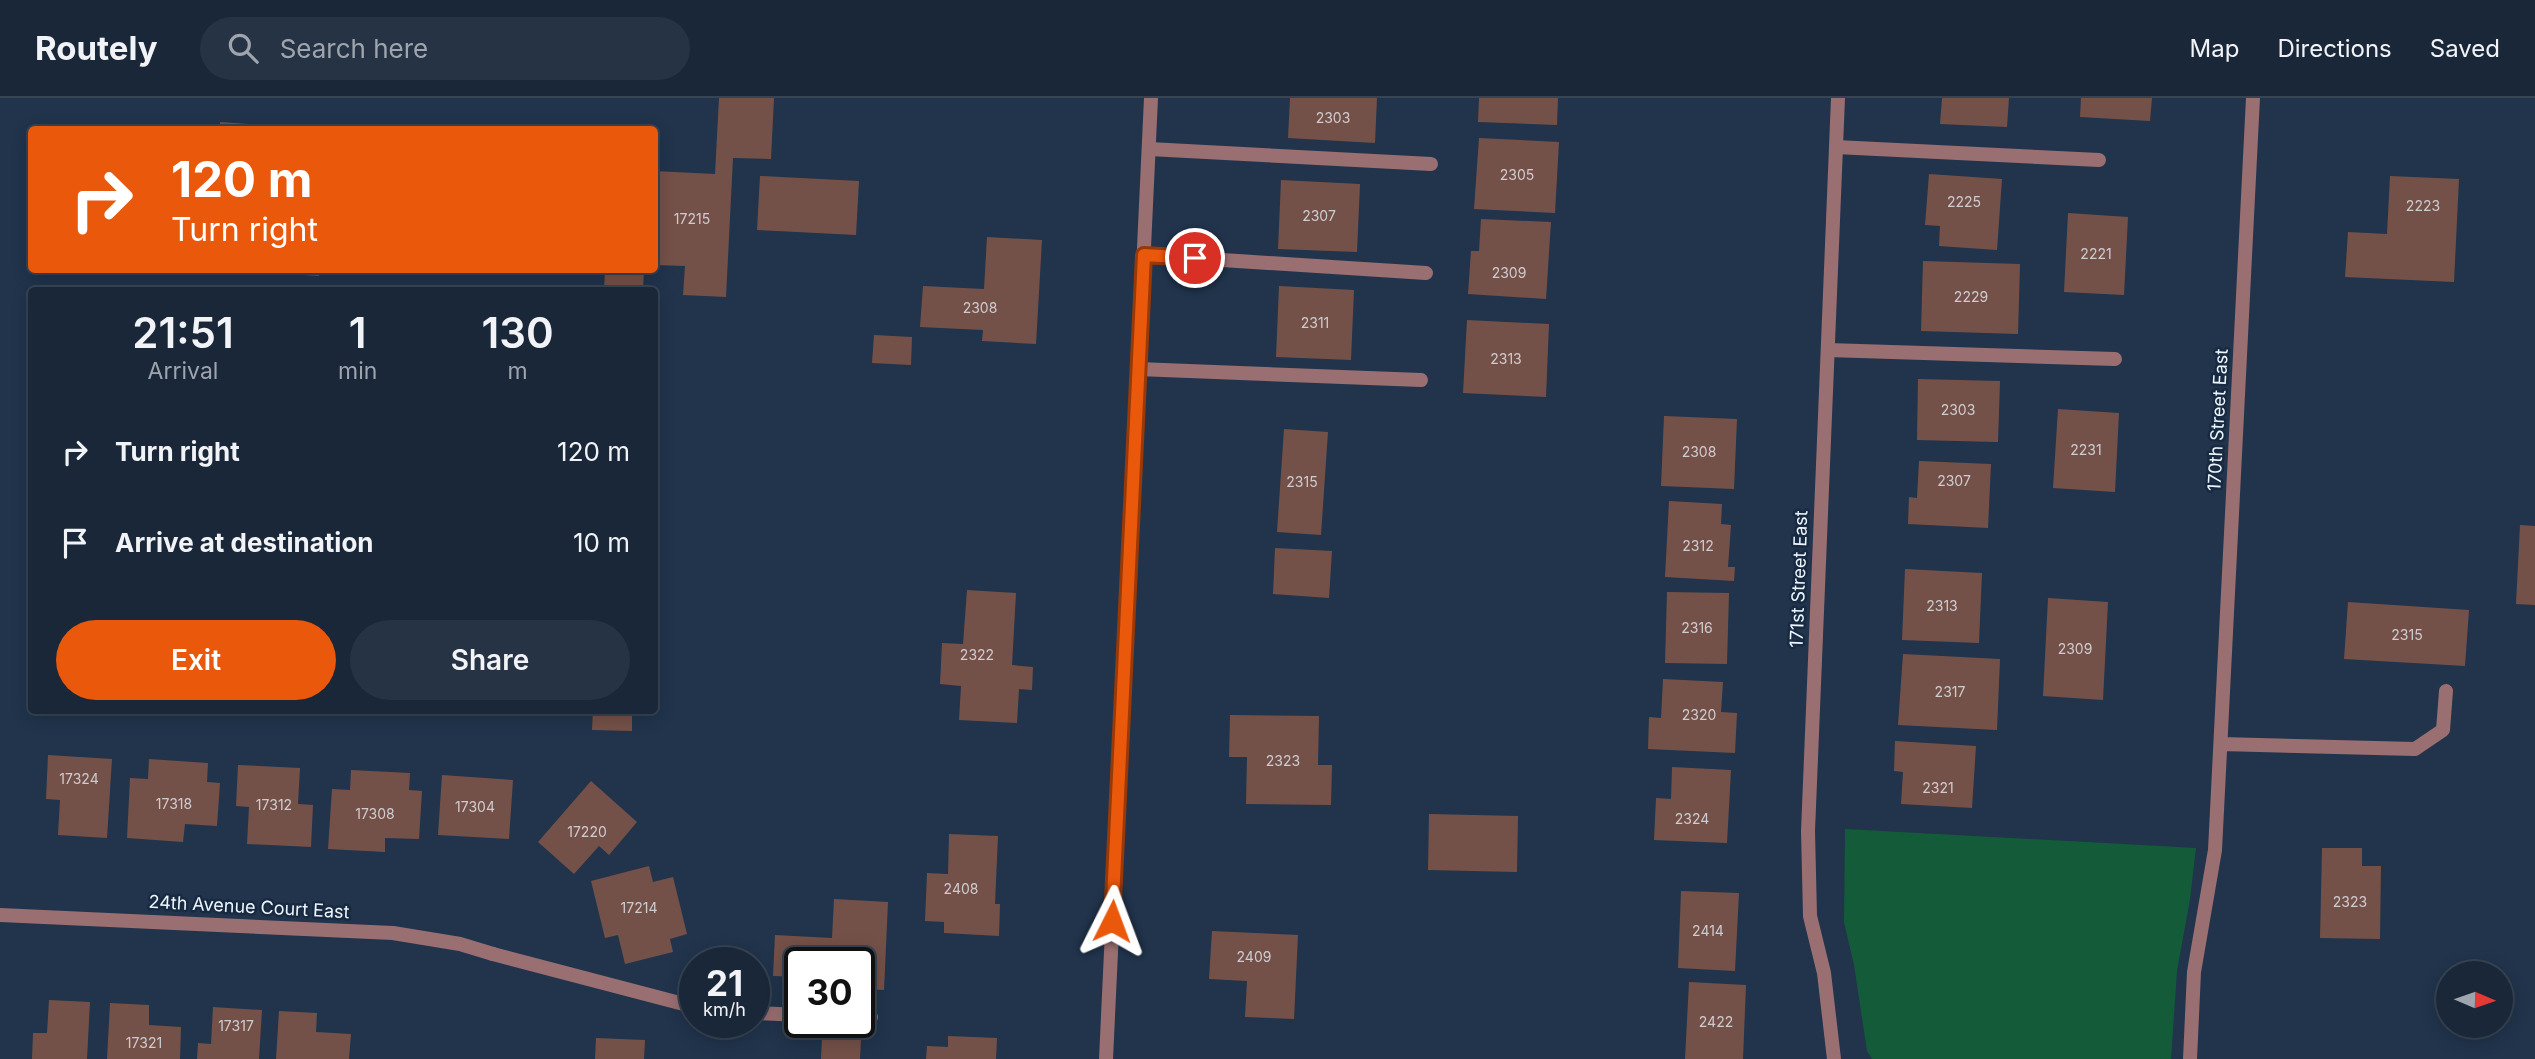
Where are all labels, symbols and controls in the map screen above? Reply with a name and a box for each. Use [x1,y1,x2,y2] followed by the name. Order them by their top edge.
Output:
[200,17,690,80] search box
[35,28,158,68] text: Routely
[224,29,262,67] icon: search
[280,33,428,64] text: Search here
[2190,34,2239,63] text: Map
[2277,34,2392,63] text: Directions
[2430,34,2500,63] text: Saved
[1316,109,1350,126] house number: 2303
[171,150,312,209] text: 120 m
[56,154,147,245] icon: right
[1500,166,1534,183] house number: 2305
[1947,193,1981,210] house number: 2225
[2406,197,2440,214] house number: 2223
[1302,207,1336,224] house number: 2307
[171,210,318,249] text: Turn right
[674,210,710,227] house number: 17215
[1165,228,1225,288] pin
[1176,239,1214,277] icon: arrive
[2080,245,2112,262] house number: 2221
[1492,264,1526,281] house number: 2309
[1954,288,1988,305] house number: 2229
[963,299,997,316] house number: 2308
[132,307,234,358] text: 21:51
[349,307,367,358] text: 1
[482,307,554,358] text: 130
[1301,314,1329,331] house number: 2311
[2203,348,2232,492] street label: 170th Street East
[1490,350,1522,367] house number: 2313
[148,357,218,385] text: Arrival
[338,357,377,385] text: min
[508,357,528,385] text: m
[1941,401,1975,418] house number: 2303
[56,433,94,471] icon: right
[115,436,240,467] text: Turn right
[557,436,630,467] text: 120 m
[2070,441,2102,458] house number: 2231
[1682,443,1716,460] house number: 2308
[1937,472,1971,489] house number: 2307
[1286,473,1318,490] house number: 2315
[1786,510,1811,648] street label: 171st Street East
[56,524,94,562] icon: arrive
[115,527,374,558] text: Arrive at destination
[573,527,630,558] text: 10 m
[1682,537,1714,554] house number: 2312
[1926,597,1958,614] house number: 2313
[1681,619,1713,636] house number: 2316
[56,620,336,700] button: Exit
[350,620,630,700] button: Share
[2391,626,2423,643] house number: 2315
[2058,640,2092,657] house number: 2309
[960,646,994,663] house number: 2322
[1935,683,1965,700] house number: 2317
[1682,706,1716,723] house number: 2320
[1266,752,1300,769] house number: 2323
[59,770,99,787] house number: 17324
[1922,779,1954,796] house number: 2321
[156,795,192,812] house number: 17318
[256,796,292,813] house number: 17312
[455,798,495,815] house number: 17304
[355,805,395,822] house number: 17308
[1675,810,1709,827] house number: 2324
[567,823,607,840] house number: 17220
[944,880,978,897] house number: 2408
[1075,884,1149,958] position arrow
[148,891,350,922] street label: 24th Avenue Court East
[2333,893,2367,910] house number: 2323
[621,899,657,916] house number: 17214
[1692,922,1724,939] house number: 2414
[784,947,875,1038] speed limit sign: 30
[1237,948,1271,965] house number: 2409
[2436,961,2513,1038] north arrow
[2436,961,2513,1038] map controls
[706,962,743,1004] text: 21
[703,999,746,1020] text: km/h
[1699,1013,1733,1030] house number: 2422
[218,1017,254,1034] house number: 17317
[126,1034,162,1051] house number: 17321

